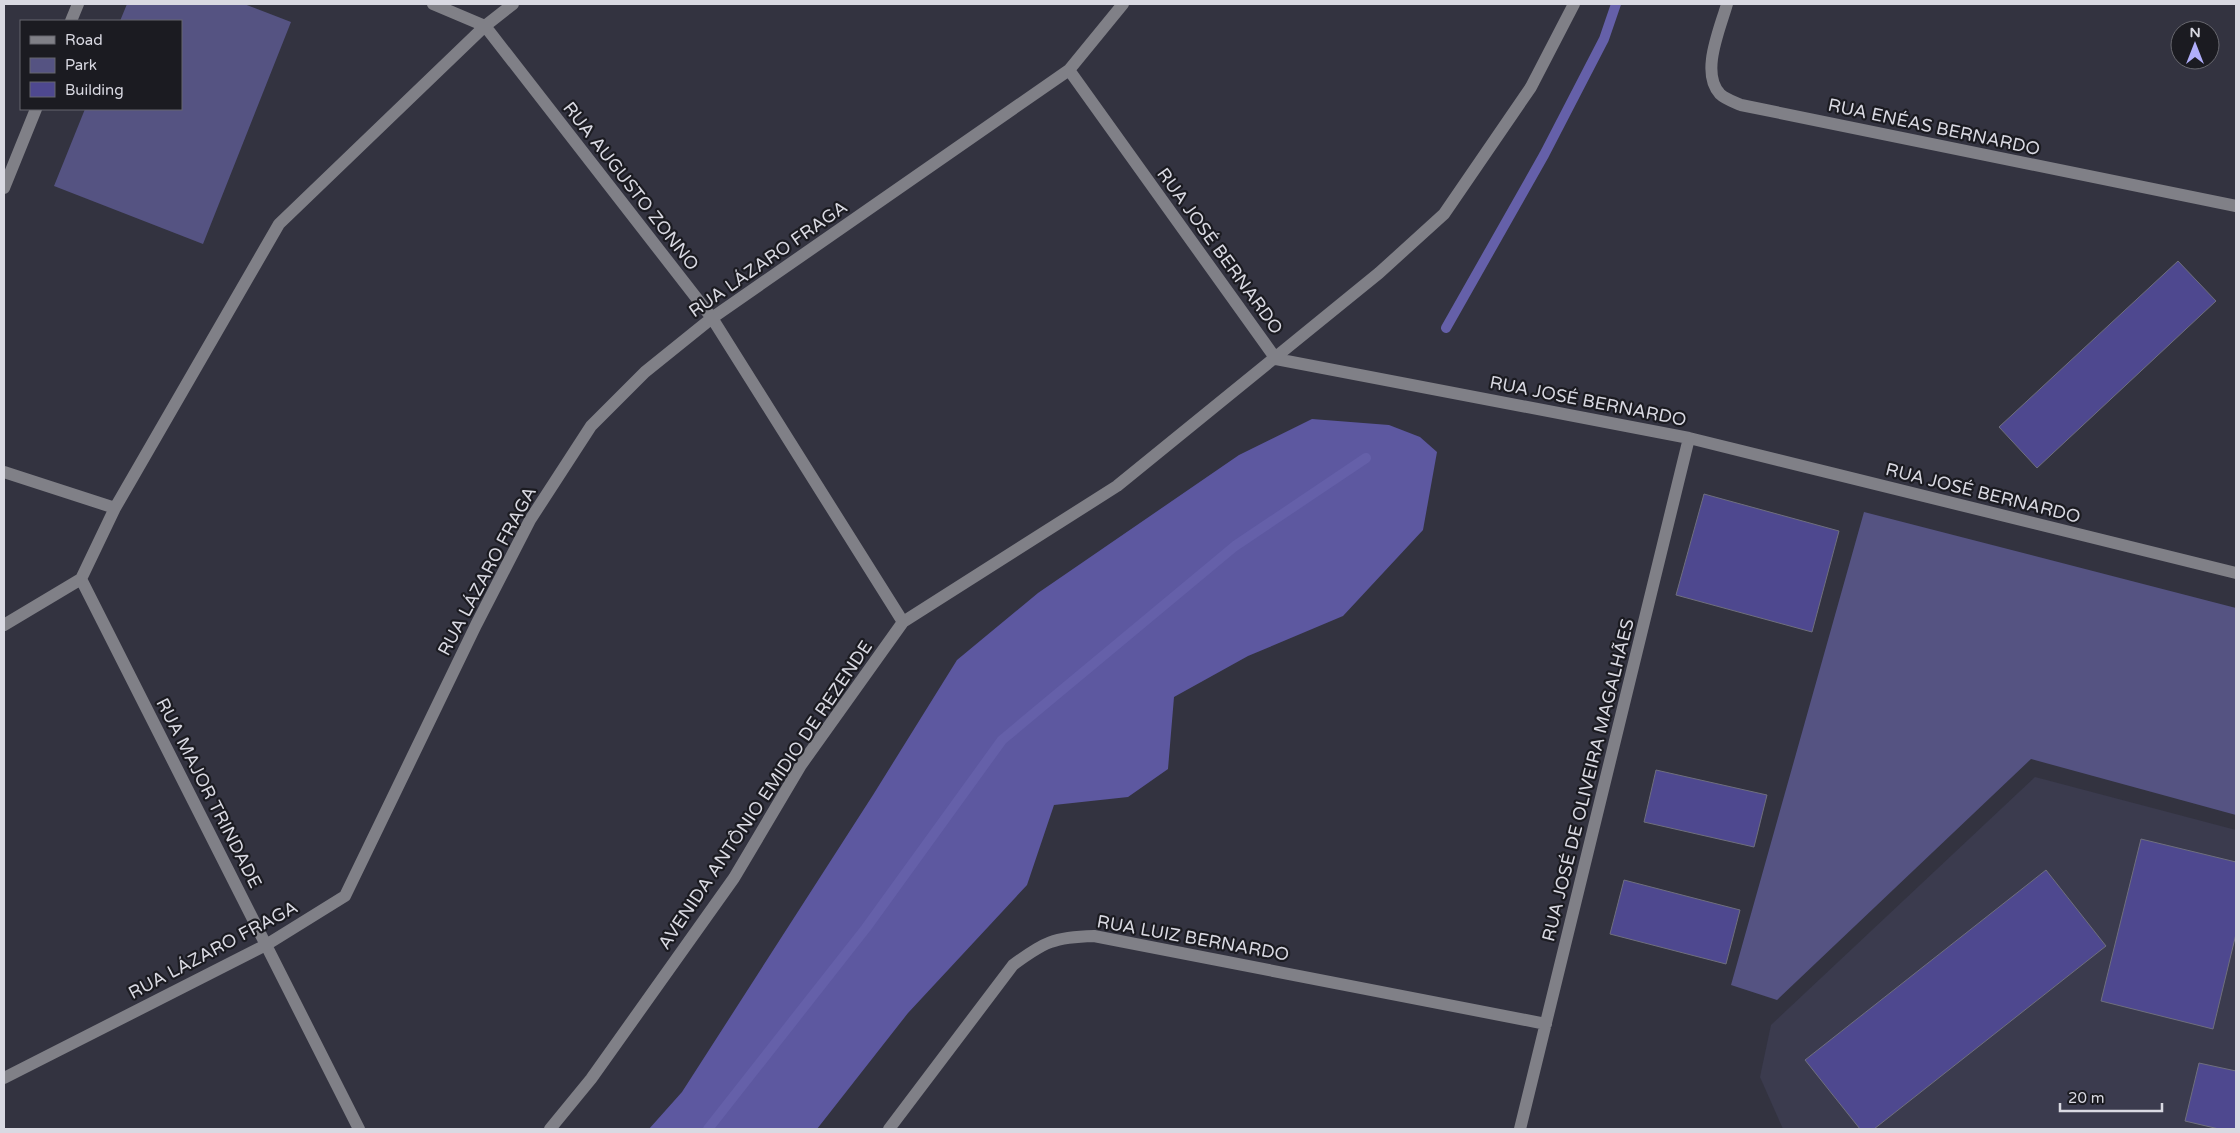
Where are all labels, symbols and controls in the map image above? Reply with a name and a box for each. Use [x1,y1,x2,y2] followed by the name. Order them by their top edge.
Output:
[20,20,182,110] legend
[2170,20,2220,70] north arrow
[2189,24,2201,41] text: N
[65,31,103,49] text: Road
[65,56,97,74] text: Park
[65,81,124,99] text: Building
[1826,94,2042,160] street label: RUA ENÉAS BERNARDO
[558,97,704,275] street label: RUA AUGUSTO ZONNO
[1152,164,1288,338] street label: RUA JOSÉ BERNARDO
[684,196,852,322] street label: RUA LÁZARO FRAGA
[1488,371,1688,431] street label: RUA JOSÉ BERNARDO
[1883,458,2083,528] street label: RUA JOSÉ BERNARDO
[433,483,541,659] street label: RUA LÁZARO FRAGA
[1537,616,1639,944] street label: RUA JOSÉ DE OLIVEIRA MAGALHÃES
[653,636,877,954] street label: AVENIDA ANTÔNIO EMIDIO DE REZENDE
[151,694,267,892] street label: RUA MAJOR TRINDADE
[125,896,301,1004] street label: RUA LÁZARO FRAGA
[1095,910,1291,966] street label: RUA LUIZ BERNARDO
[2060,1080,2162,1112] scale bar
[2068,1089,2105,1107] text: 20 m

